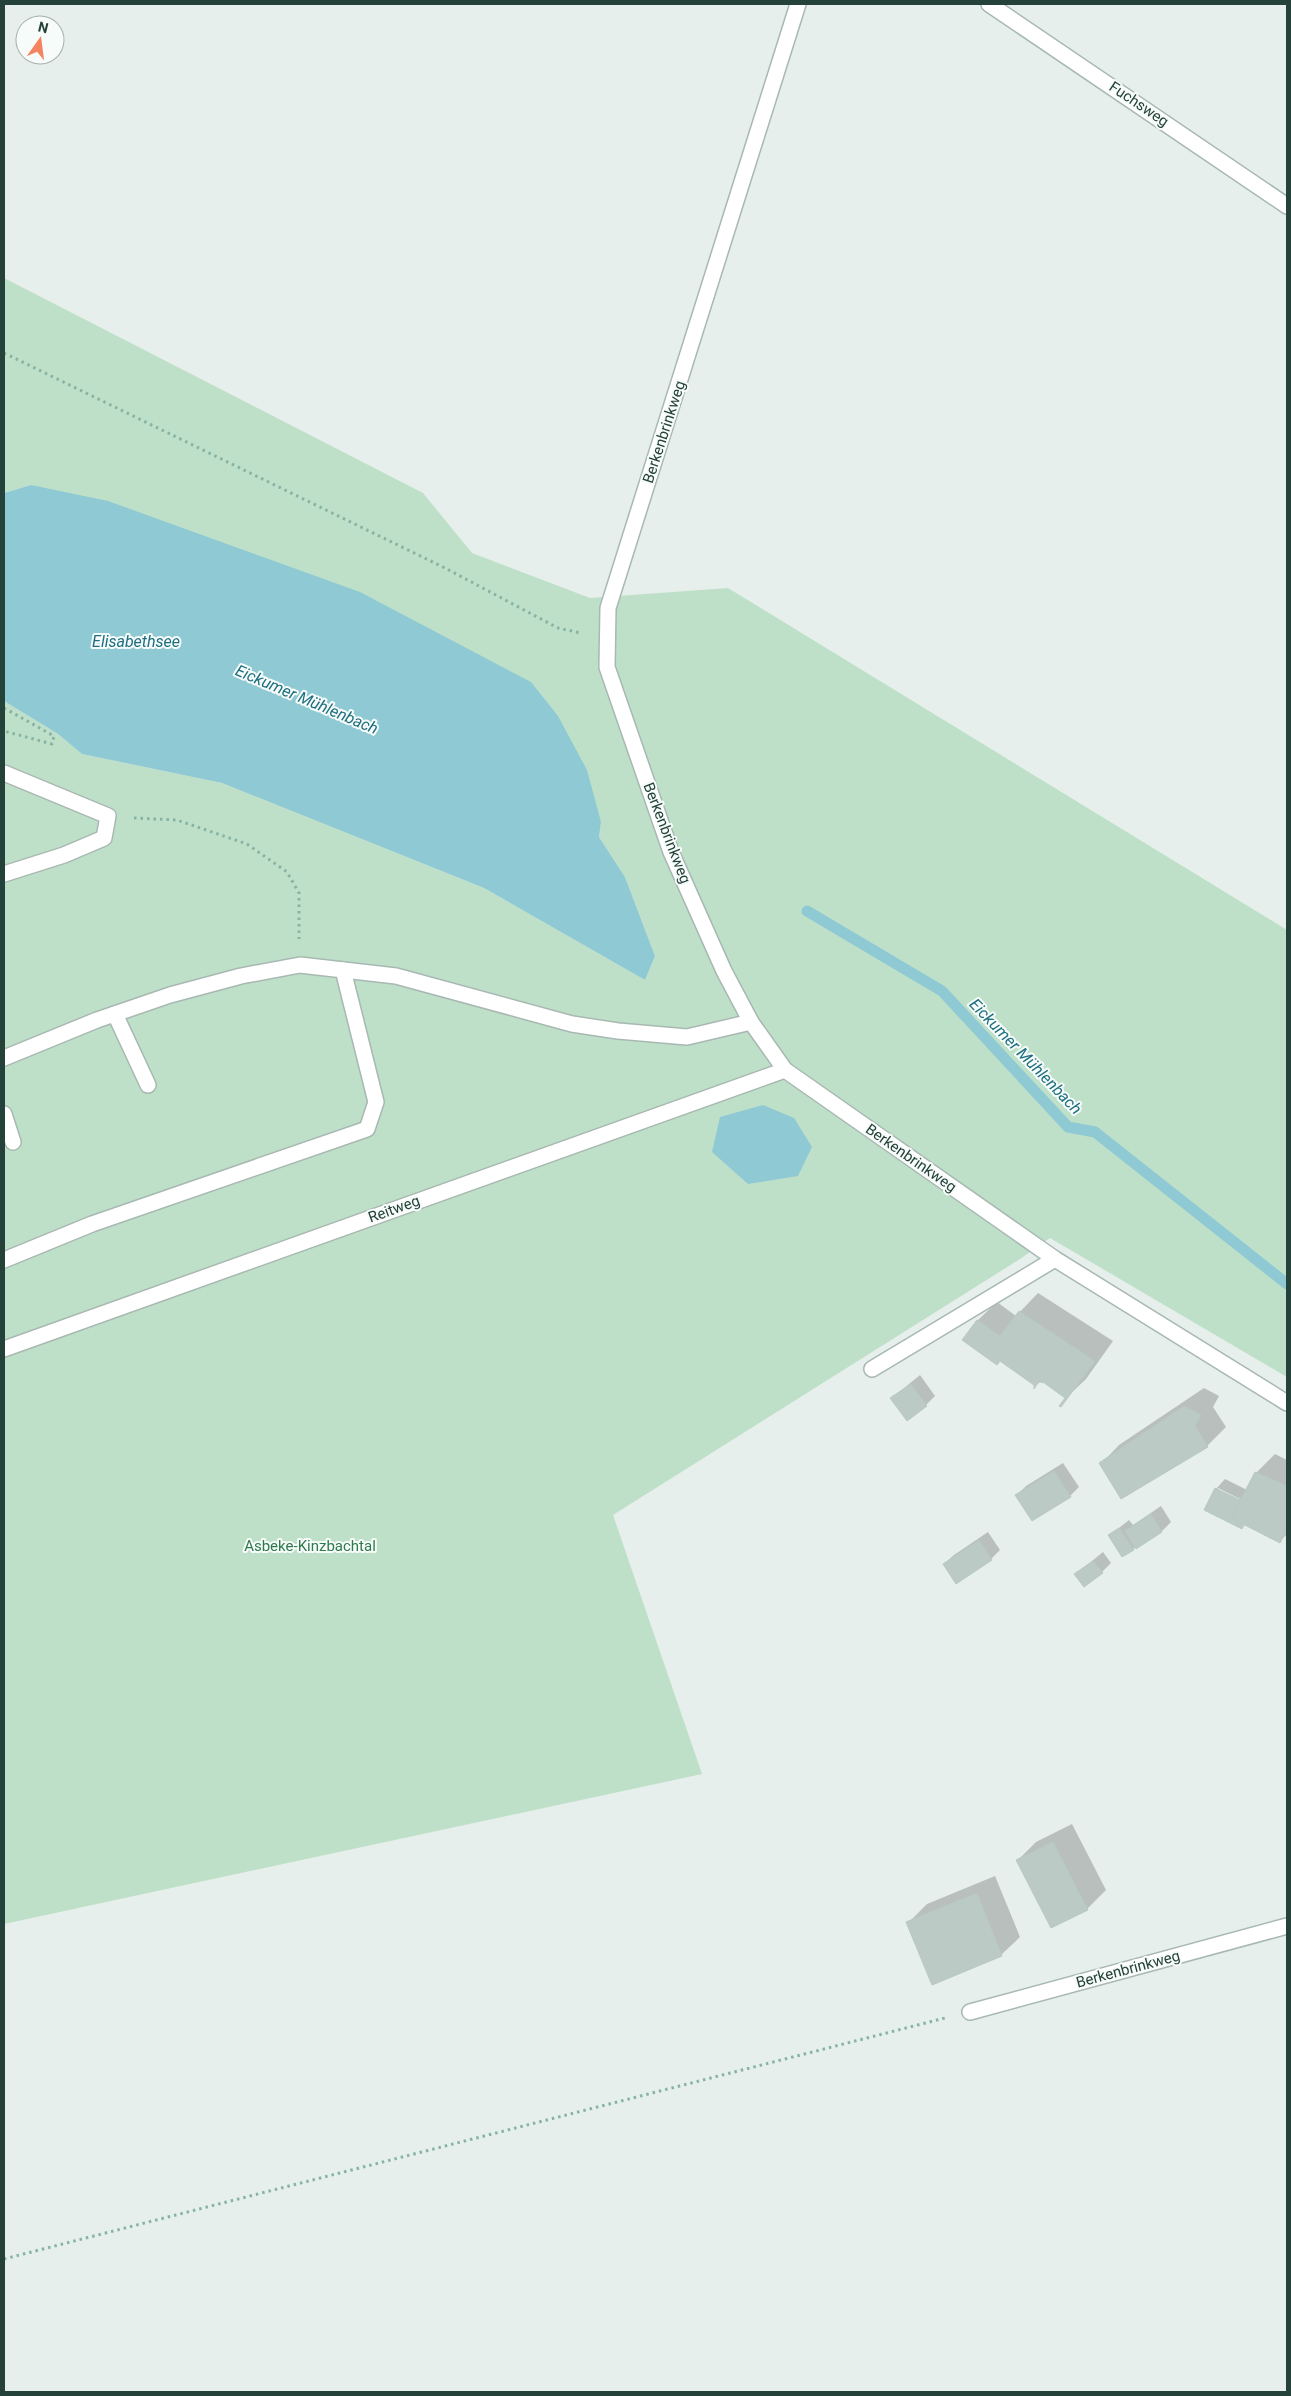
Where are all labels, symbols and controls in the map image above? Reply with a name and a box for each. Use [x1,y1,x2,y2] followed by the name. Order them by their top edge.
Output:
[15,15,65,65] north arrow
[36,18,50,36] text: N
[1106,78,1172,130] street label: Fuchsweg
[639,378,689,486] street label: Berkenbrinkweg
[92,632,180,651] water label: Elisabethsee
[233,661,381,738] water label: Eickumer Mühlenbach
[639,780,695,886] street label: Berkenbrinkweg
[966,995,1086,1118] water label: Eickumer Mühlenbach
[862,1120,960,1196] street label: Berkenbrinkweg
[366,1191,422,1227] street label: Reitweg
[244,1537,376,1555] park label: Asbeke-Kinzbachtal
[1074,1946,1182,1992] street label: Berkenbrinkweg

